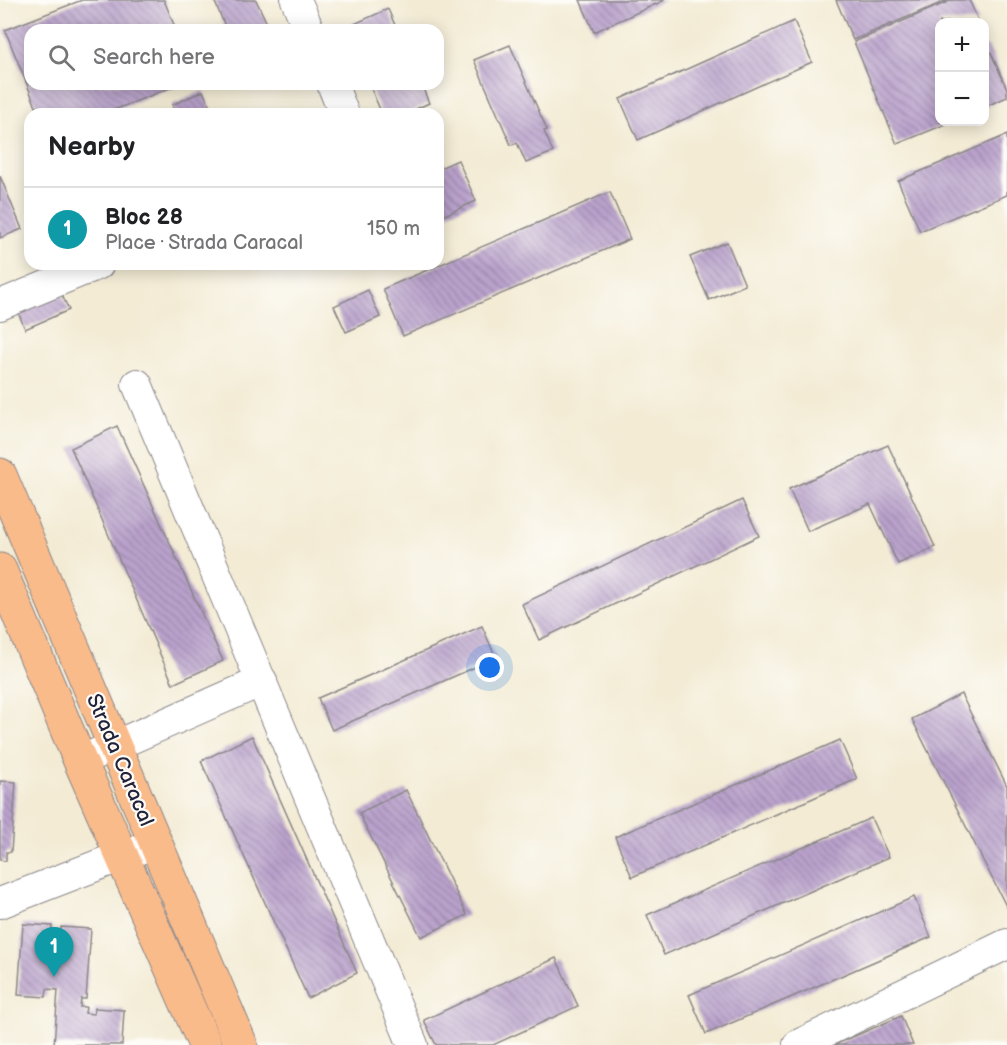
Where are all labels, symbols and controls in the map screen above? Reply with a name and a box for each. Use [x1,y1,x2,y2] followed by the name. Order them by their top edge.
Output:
[935,18,989,126] map controls
[935,18,989,72] button: +
[24,24,444,90] search box
[45,41,78,74] icon: search
[93,44,215,71] text: Search here
[935,72,989,126] button: −
[48,132,135,163] text: Nearby
[105,204,183,231] text: Bloc 28
[63,217,72,241] text: 1
[367,217,420,241] text: 150 m
[105,231,303,255] text: Place · Strada Caracal
[475,653,504,682] your location
[81,690,159,830] street label: Strada Caracal
[34,928,74,977] pin: 1

